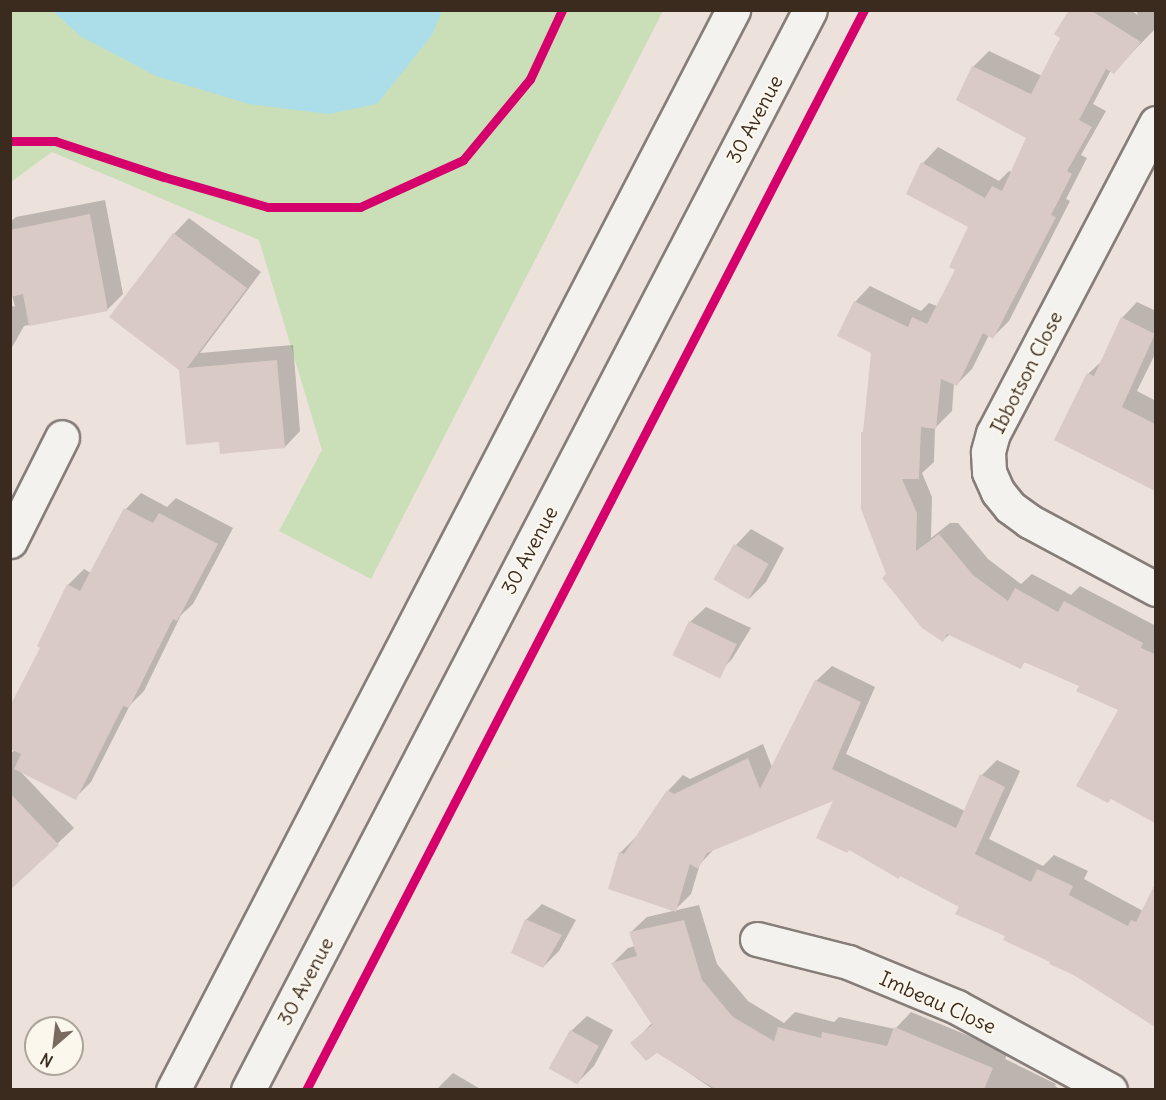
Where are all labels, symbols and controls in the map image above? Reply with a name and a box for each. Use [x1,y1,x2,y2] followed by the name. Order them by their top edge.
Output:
[721,71,787,167] street label: 30 Avenue
[985,307,1067,437] street label: Ibbotson Close
[496,502,562,598] street label: 30 Avenue
[272,933,338,1029] street label: 30 Avenue
[876,966,1000,1038] street label: Imbeau Close
[24,1016,84,1076] north arrow
[37,1049,56,1072] text: N

